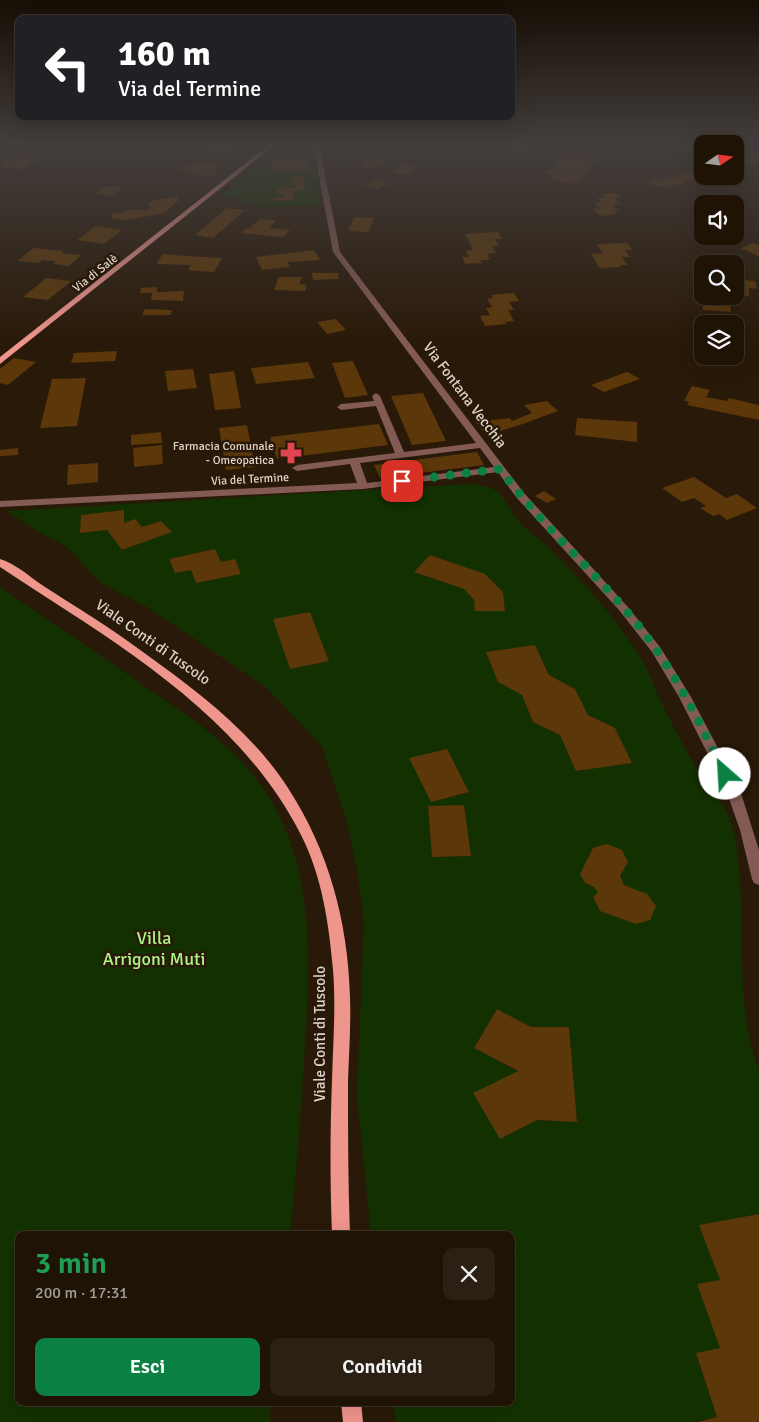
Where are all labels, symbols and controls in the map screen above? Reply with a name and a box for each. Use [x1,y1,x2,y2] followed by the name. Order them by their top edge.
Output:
[118,32,211,75] text: 160 m
[35,35,100,100] icon: left
[118,75,261,102] text: Via del Termine
[694,135,744,185] north arrow
[694,135,744,365] map controls
[694,195,744,245] button: sound
[70,251,121,296] street label: Via di Salè
[694,255,744,305] button: search
[694,315,744,365] button: layers
[419,338,511,452] street label: Via Fontana Vecchia
[173,439,274,468] place label: Farmacia Comunale - Omeopatica
[278,440,304,466] pharmacy icon: Farmacia Comunale - Omeopatica
[381,460,423,502] pin
[388,467,416,495] icon: arrive
[211,470,289,489] street label: Via del Termine
[92,596,214,688] street label: Viale Conti di Tuscolo
[698,747,750,799] position arrow
[103,927,205,970] park label: Villa Arrigoni Muti
[311,966,329,1102] street label: Viale Conti di Tuscolo
[35,1245,107,1282] text: 3 min
[443,1248,495,1300] button: close
[35,1283,128,1303] text: 200 m · 17:31
[35,1338,260,1396] button: Esci
[270,1338,495,1396] button: Condividi

